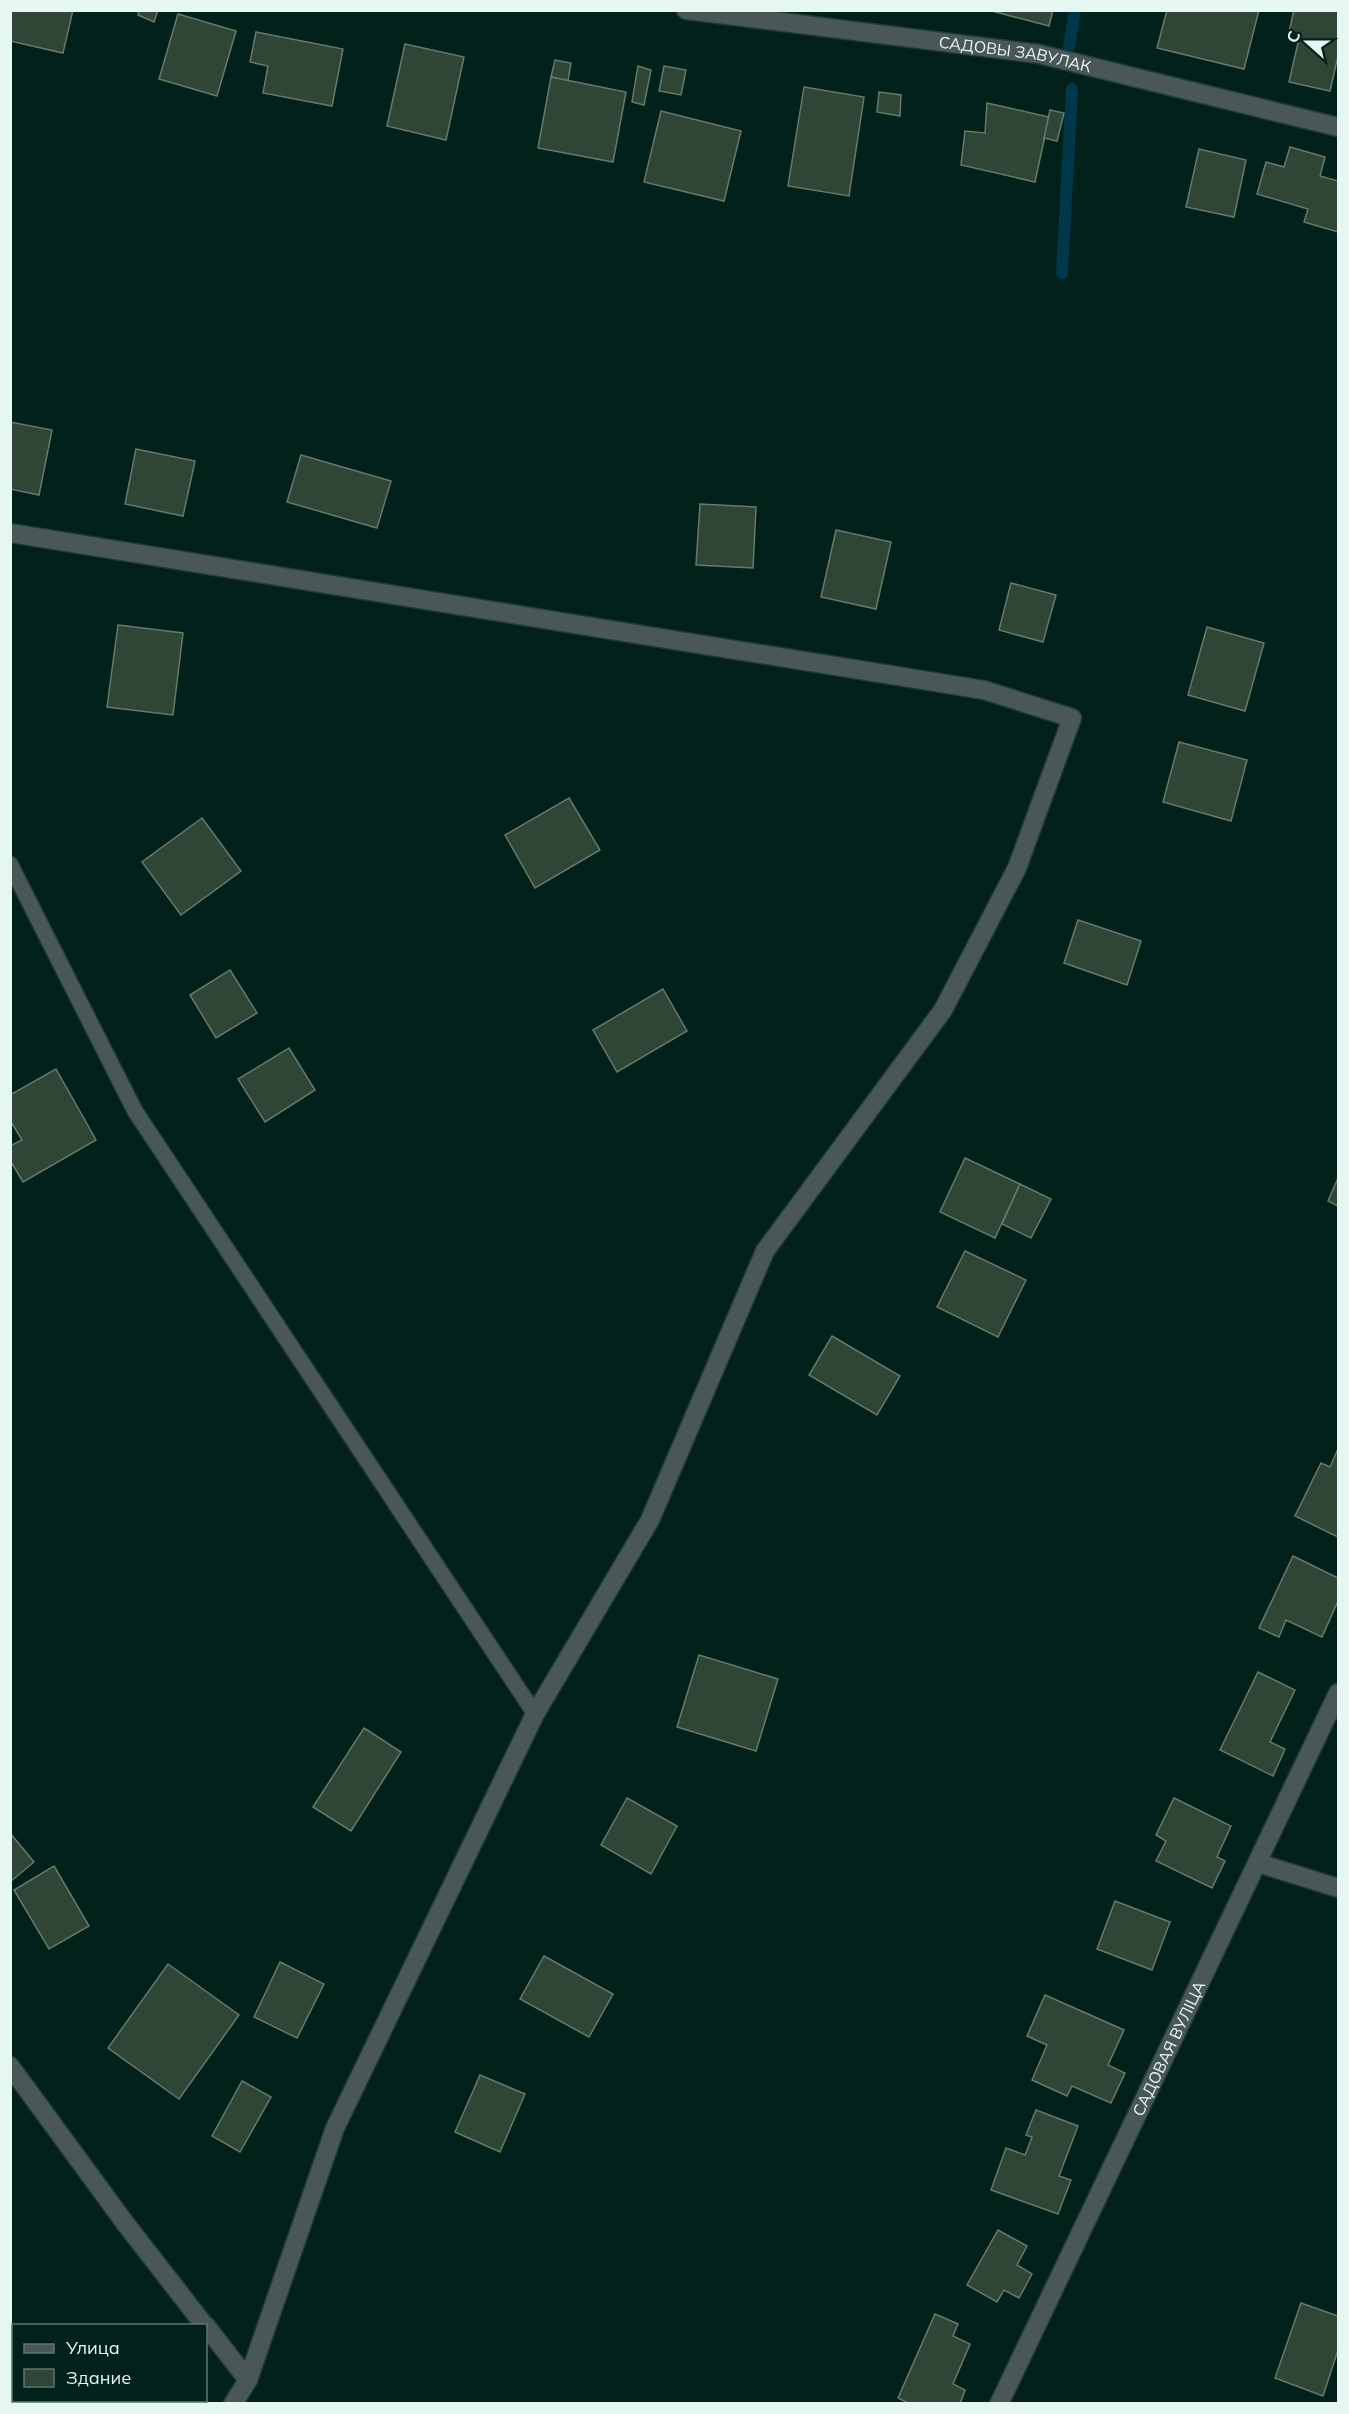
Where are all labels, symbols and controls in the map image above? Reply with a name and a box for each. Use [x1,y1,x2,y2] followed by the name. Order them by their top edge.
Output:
[1277,12,1337,72] north arrow
[1282,28,1304,45] text: С
[938,32,1094,76] street label: САДОВЫ ЗАВУЛАК
[1128,1977,1209,2119] street label: САДОВАЯ ВУЛІЦА
[12,2324,207,2402] legend
[65,2336,120,2359] text: Улица
[66,2366,131,2389] text: Здание

